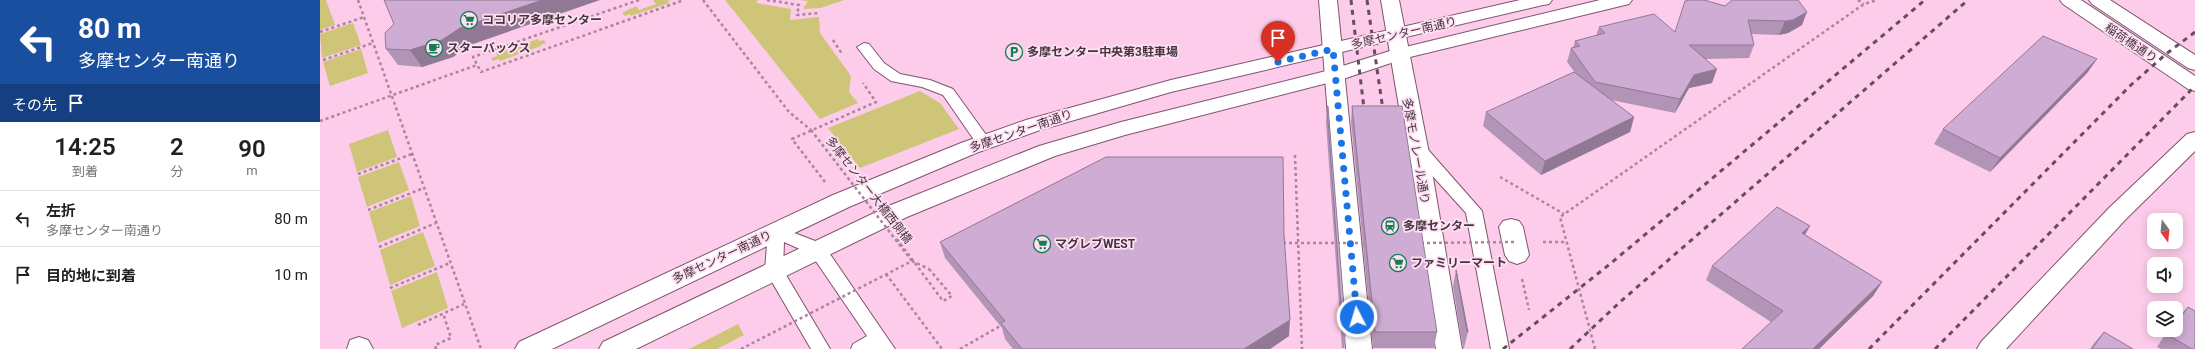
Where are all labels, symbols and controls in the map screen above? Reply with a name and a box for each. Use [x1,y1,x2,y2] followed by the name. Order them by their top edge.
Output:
[459,10,479,30] supermarket icon: ココリア多摩センター
[78,12,141,45] text: 80 m
[482,13,602,27] place label: ココリア多摩センター
[1350,14,1458,52] street label: 多摩センター南通り
[12,16,64,68] icon: left
[2102,20,2160,66] street label: 稲荷橋通り
[1261,21,1295,62] pin
[1267,27,1289,49] icon: arrive
[424,38,444,58] cafe icon: スターバックス
[447,41,531,55] place label: スターバックス
[1004,42,1024,62] parking icon: 多摩センター中央第3駐車場
[1027,45,1178,59] place label: 多摩センター中央第3駐車場
[78,50,240,71] text: 多摩センター南通り
[65,92,87,114] icon: arrive
[12,96,57,114] text: その先
[1400,97,1432,205] street label: 多摩モノレール通り
[968,107,1074,155] street label: 多摩センター南通り
[54,133,116,161] text: 14:25
[170,133,184,161] text: 2
[823,134,915,246] street label: 多摩センター大橋西側橋
[238,135,266,163] text: 90
[246,163,258,178] text: m
[72,164,98,179] text: 到着
[170,164,183,179] text: 分
[46,202,76,220] text: 左折
[12,208,34,230] icon: left
[274,210,308,228] text: 80 m
[2147,213,2183,249] north arrow
[2147,213,2183,337] map controls
[1380,216,1400,236] station icon: 多摩センター
[1403,219,1475,233] place label: 多摩センター
[46,223,163,238] text: 多摩センター南通り
[670,228,774,286] street label: 多摩センター南通り
[1032,234,1052,254] supermarket icon: マグレブWEST
[1055,237,1136,251] place label: マグレブWEST
[1388,253,1408,273] supermarket icon: ファミリーマート
[1411,256,1507,270] place label: ファミリーマート
[2147,257,2183,293] button: sound
[12,264,34,286] icon: arrive
[274,266,308,284] text: 10 m
[46,267,136,285] text: 目的地に到着
[1336,296,1378,338] position arrow
[2147,301,2183,337] button: layers

